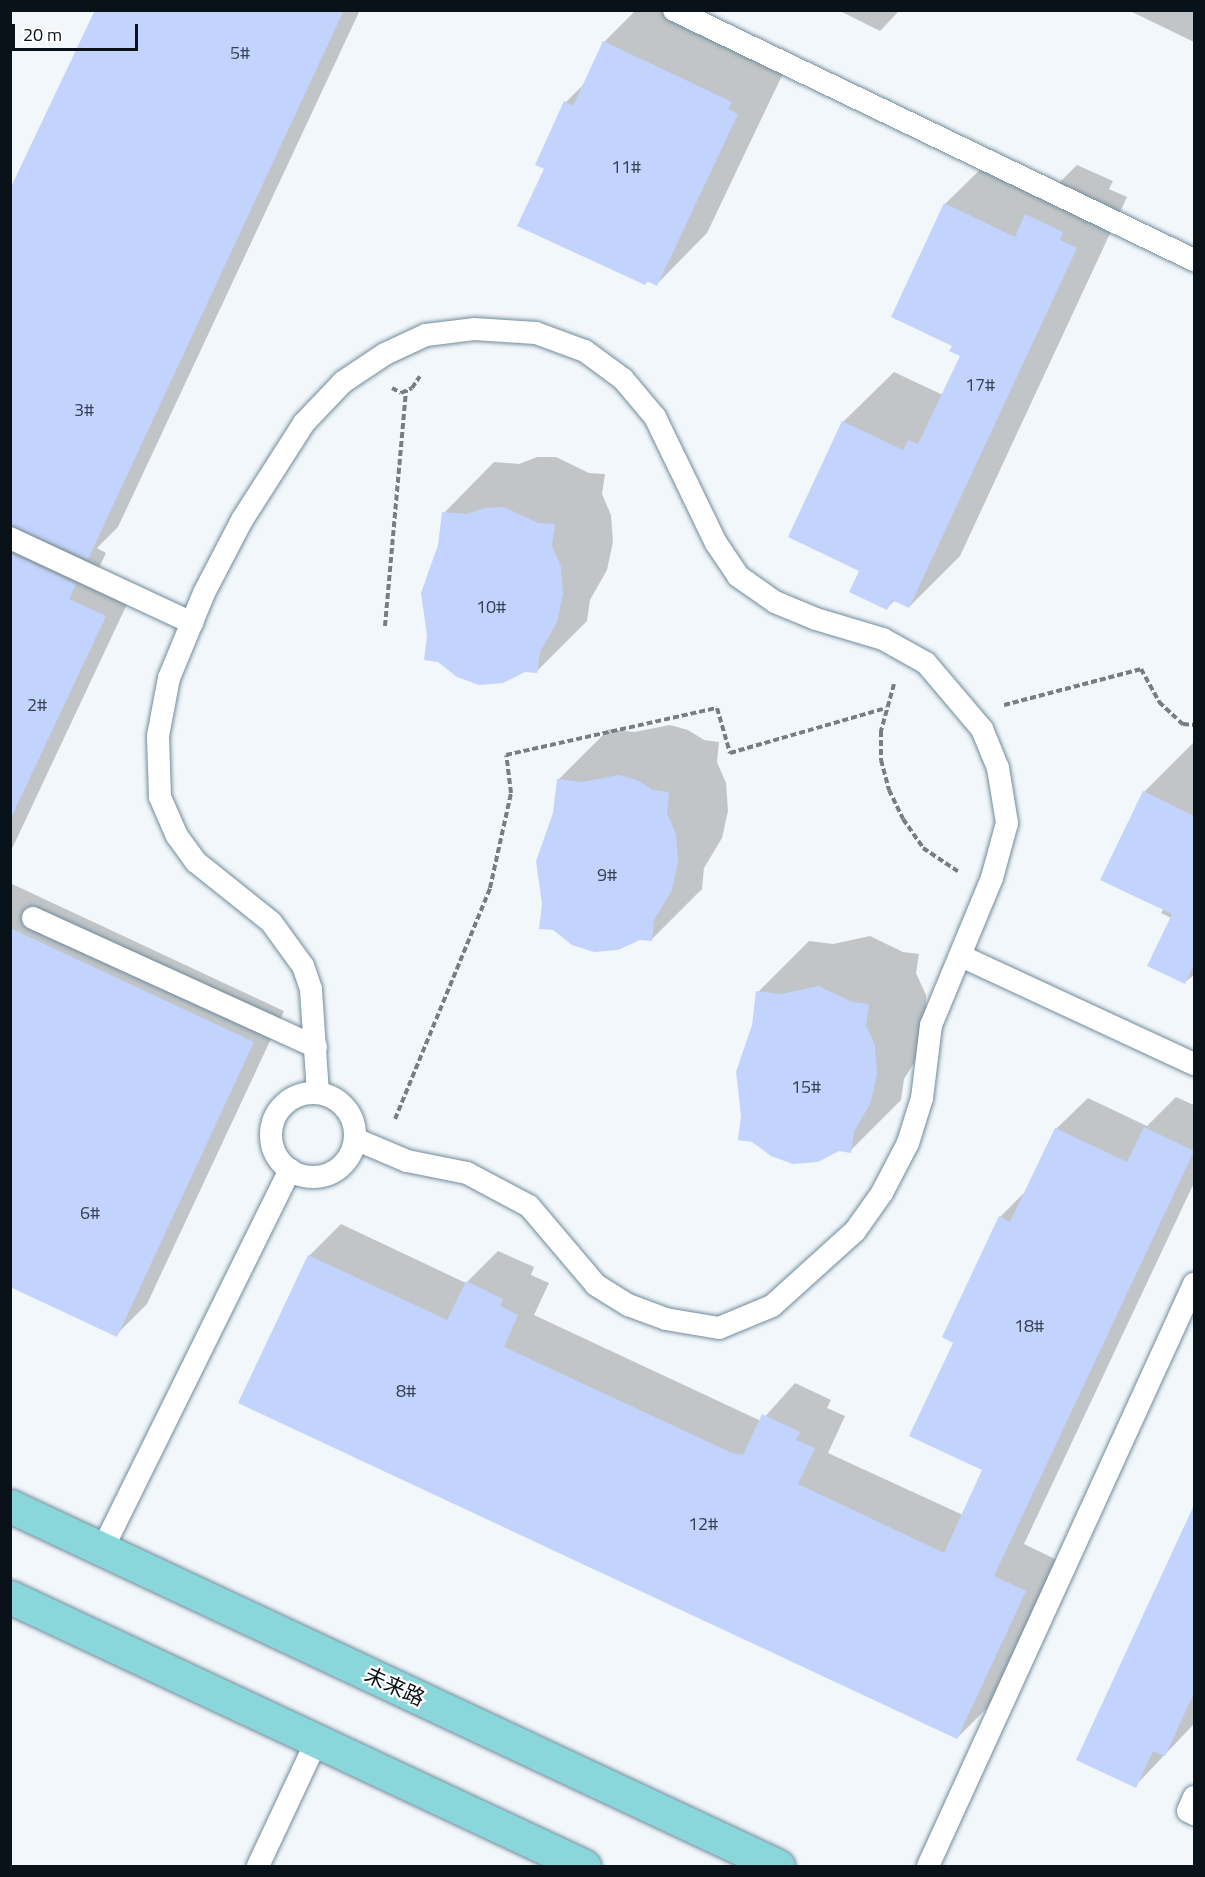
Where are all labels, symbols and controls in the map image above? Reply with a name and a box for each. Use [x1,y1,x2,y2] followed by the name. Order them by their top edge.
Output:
[15,12,141,50] scale bar
[23,21,62,48] text: 20 m
[230,42,250,64] house number: 5#
[611,156,641,178] house number: 11#
[965,374,995,396] house number: 17#
[74,399,94,421] house number: 3#
[476,596,506,618] house number: 10#
[27,694,47,716] house number: 2#
[597,864,617,886] house number: 9#
[791,1076,821,1098] house number: 15#
[80,1202,100,1224] house number: 6#
[1014,1315,1044,1337] house number: 18#
[396,1380,416,1402] house number: 8#
[688,1513,718,1535] house number: 12#
[361,1661,429,1711] street label: 未来路

